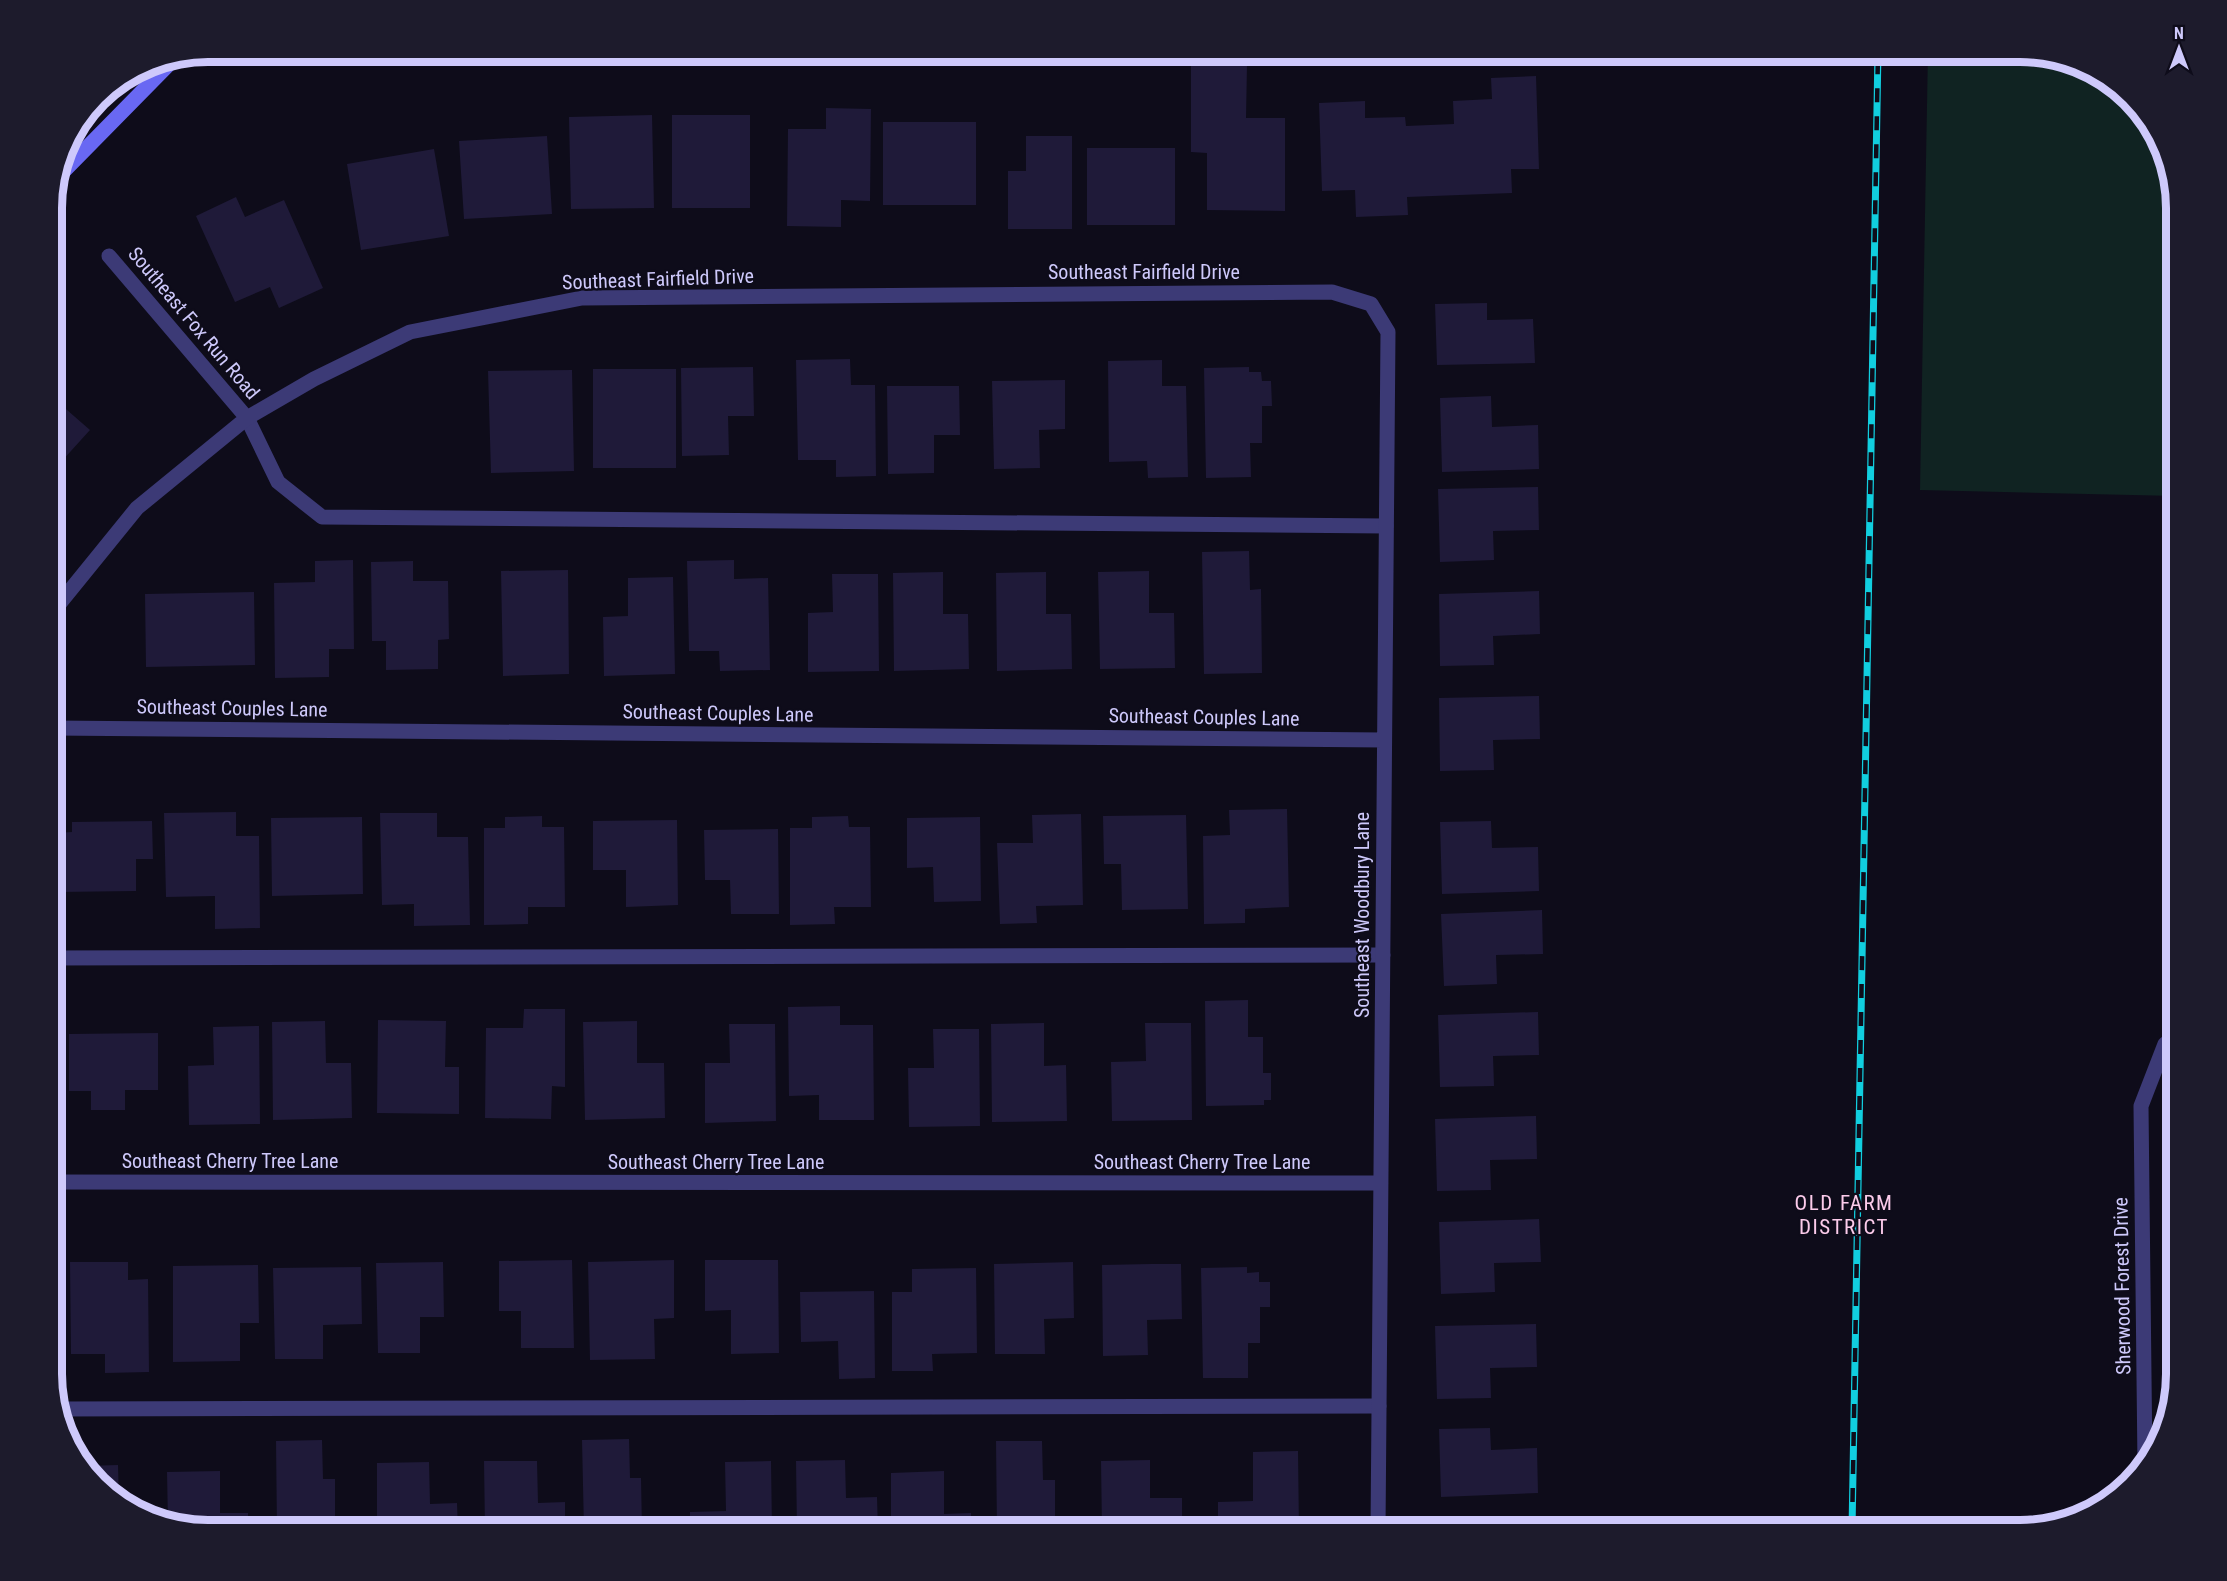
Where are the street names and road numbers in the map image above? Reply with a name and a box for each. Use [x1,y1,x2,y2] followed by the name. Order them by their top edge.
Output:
[123,242,265,404] street label: Southeast Fox Run Road
[1048,260,1240,284] street label: Southeast Fairfield Drive
[562,264,754,294] street label: Southeast Fairfield Drive
[136,694,328,722] street label: Southeast Couples Lane
[622,699,814,727] street label: Southeast Couples Lane
[1108,703,1300,731] street label: Southeast Couples Lane
[1350,812,1374,1018] street label: Southeast Woodbury Lane
[122,1149,338,1173] street label: Southeast Cherry Tree Lane
[608,1150,824,1174] street label: Southeast Cherry Tree Lane
[1094,1150,1310,1174] street label: Southeast Cherry Tree Lane
[2108,1197,2136,1375] street label: Sherwood Forest Drive

